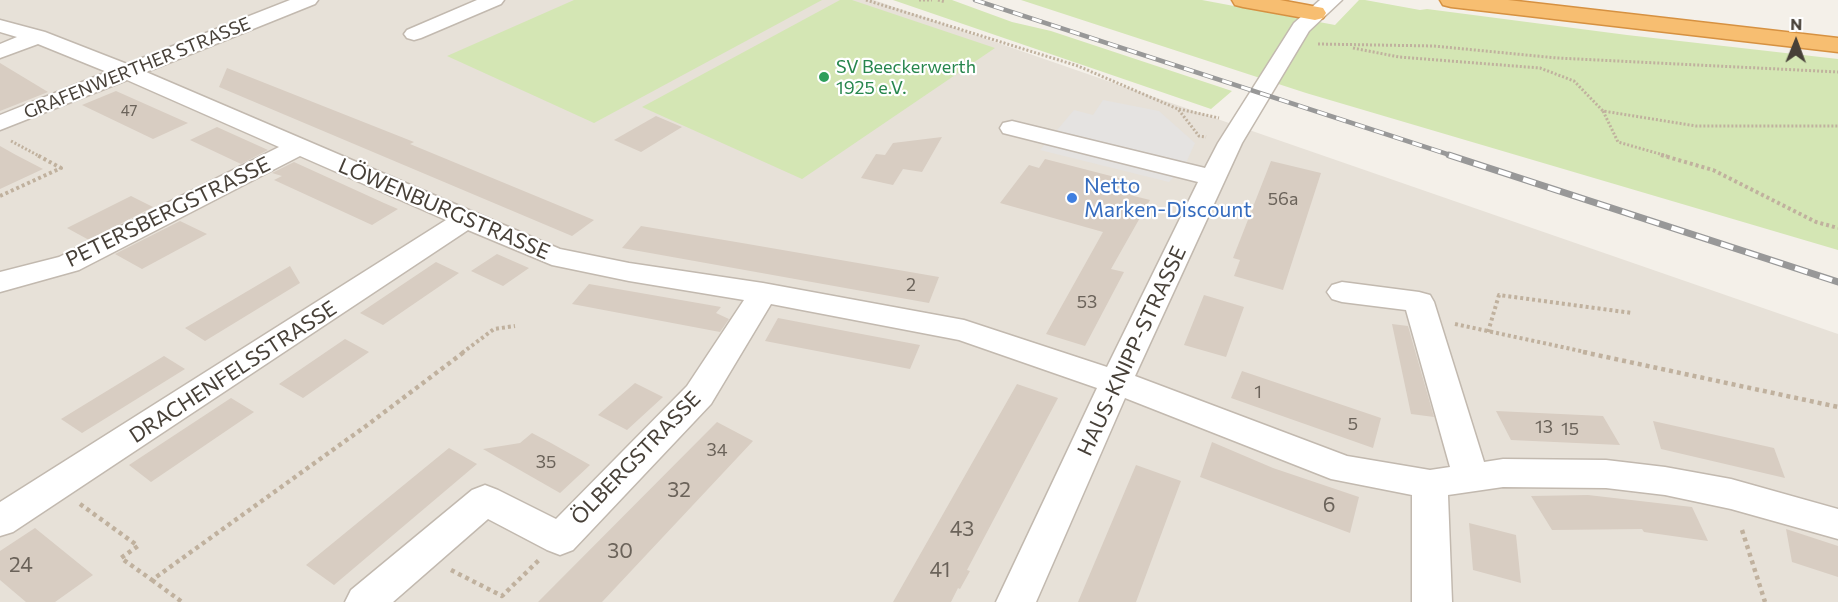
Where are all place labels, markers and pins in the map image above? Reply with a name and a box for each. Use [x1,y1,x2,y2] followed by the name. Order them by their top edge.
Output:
[836,56,976,98] place label: SV Beeckerwerth 1925 e.V.
[817,70,831,84] marker: SV Beeckerwerth 1925 e.V.
[1084,173,1252,223] place label: Netto Marken-Discount
[1065,191,1079,205] marker: Netto Marken-Discount

